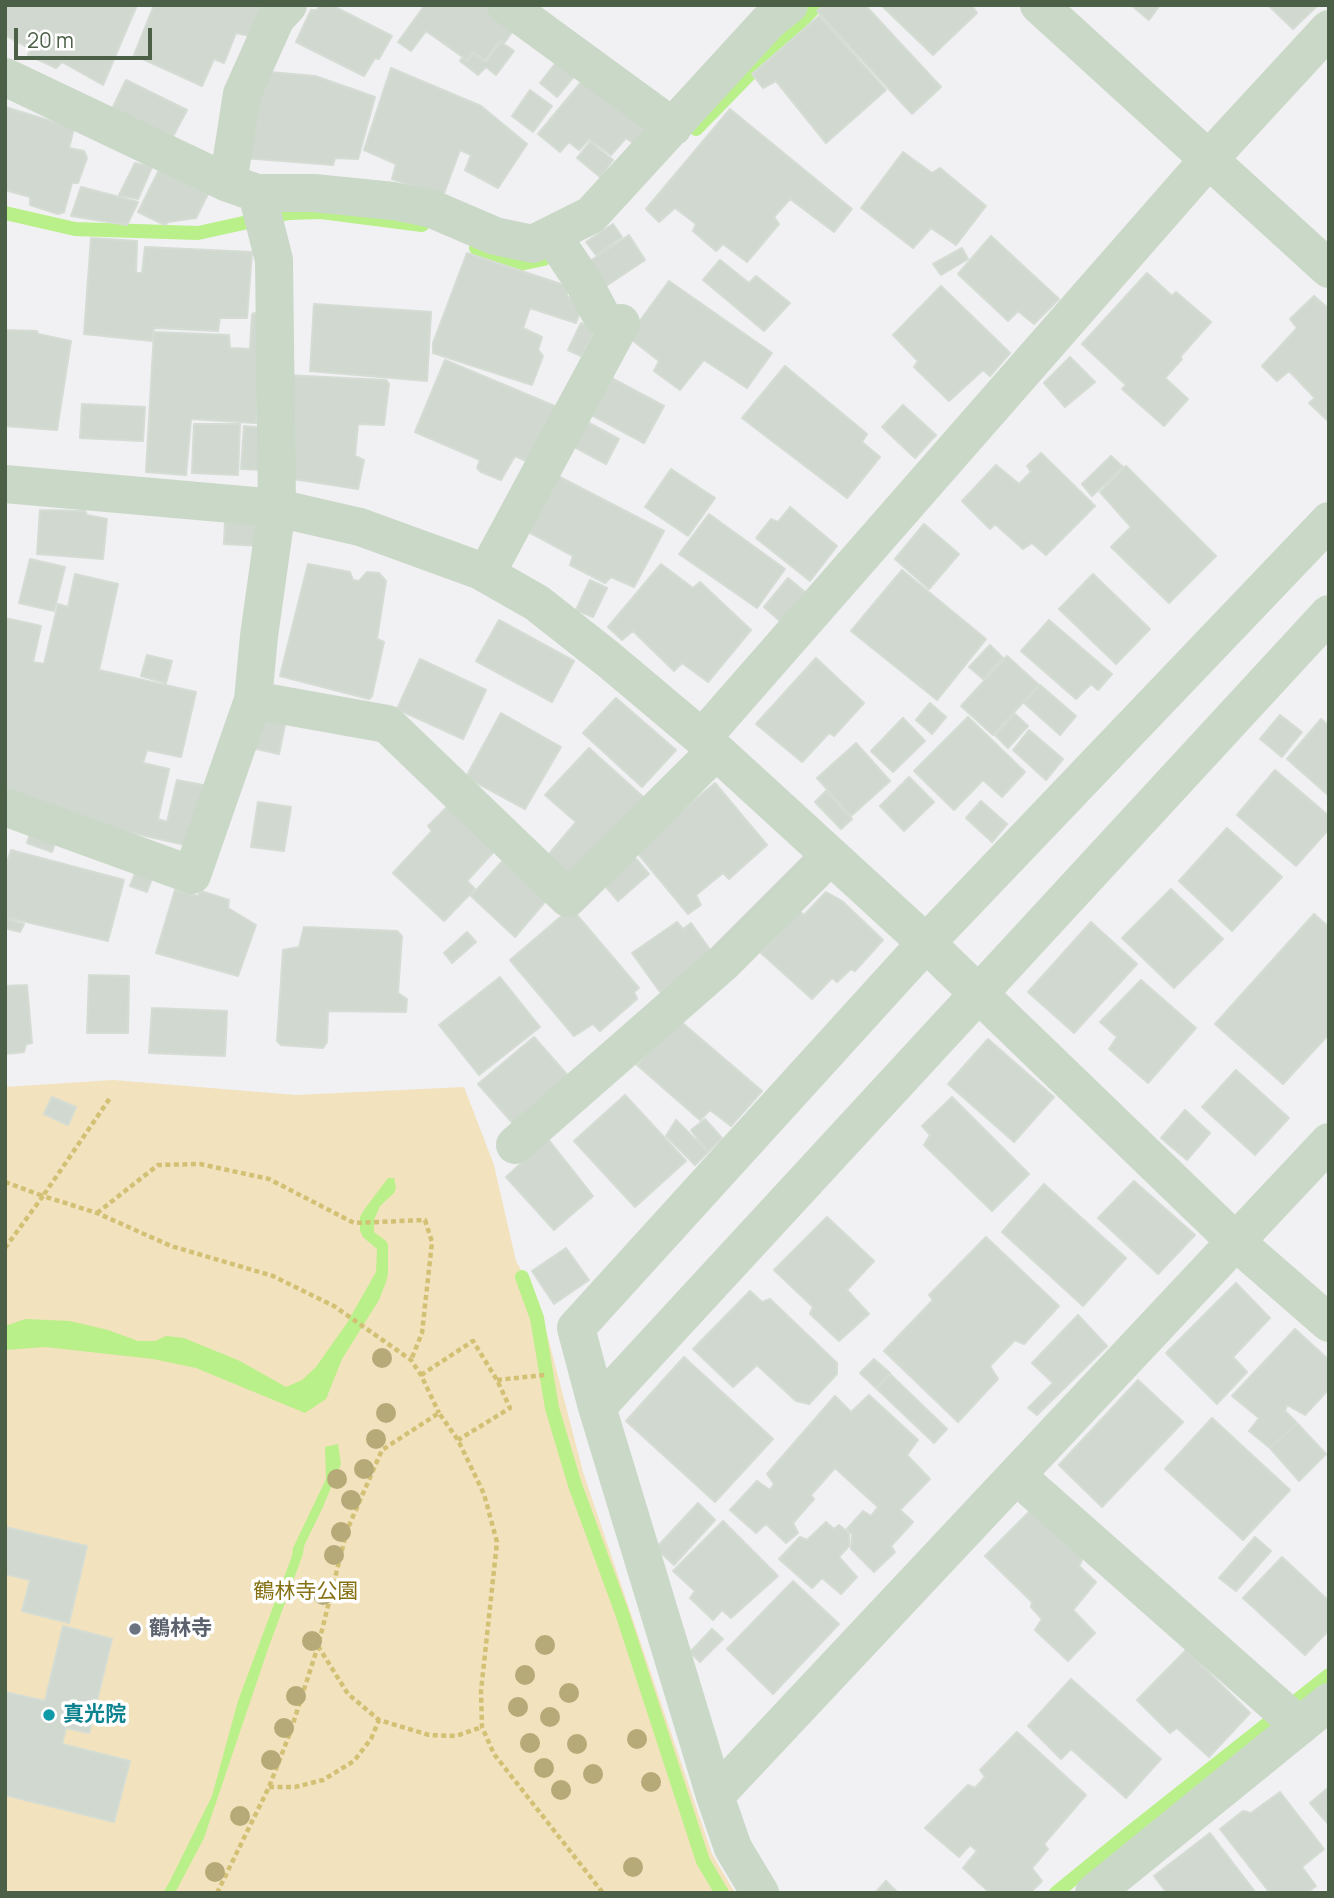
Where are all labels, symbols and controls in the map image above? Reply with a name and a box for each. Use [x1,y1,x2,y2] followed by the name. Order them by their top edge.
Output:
[18,14,156,58] scale bar
[27,26,74,54] text: 20 m
[254,1579,358,1605] park label: 鶴林寺公園
[149,1616,212,1642] place label: 鶴林寺
[127,1621,143,1637] marker: 鶴林寺
[63,1702,126,1728] place label: 真光院
[41,1707,57,1723] marker: 真光院

